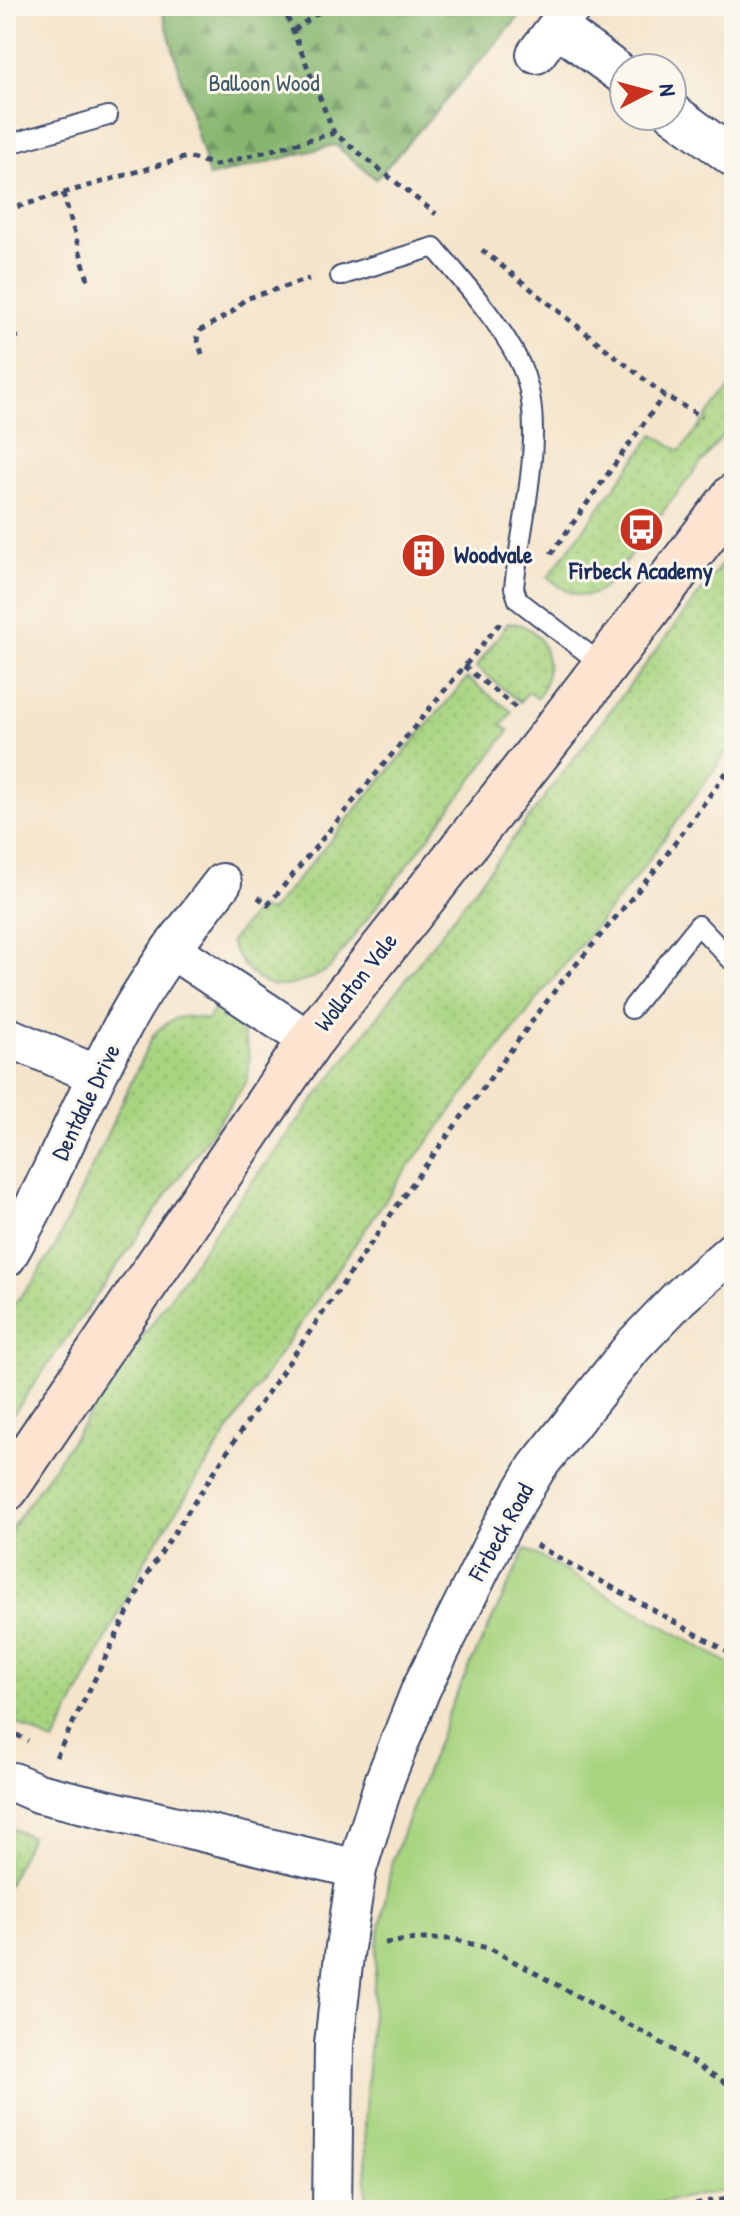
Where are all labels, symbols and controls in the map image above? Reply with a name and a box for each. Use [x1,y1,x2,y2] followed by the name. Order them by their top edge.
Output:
[608,52,688,132] north arrow
[208,66,320,98] park label: Balloon Wood
[652,83,683,98] text: N
[617,505,665,553] bus stop icon: Firbeck Academy
[399,531,447,579] building icon: Woodvale
[454,538,533,570] place label: Woodvale
[568,554,713,587] place label: Firbeck Academy
[306,925,404,1037] street label: Wollaton Vale
[43,1038,127,1165] street label: Dentdale Drive
[460,1477,540,1587] street label: Firbeck Road

